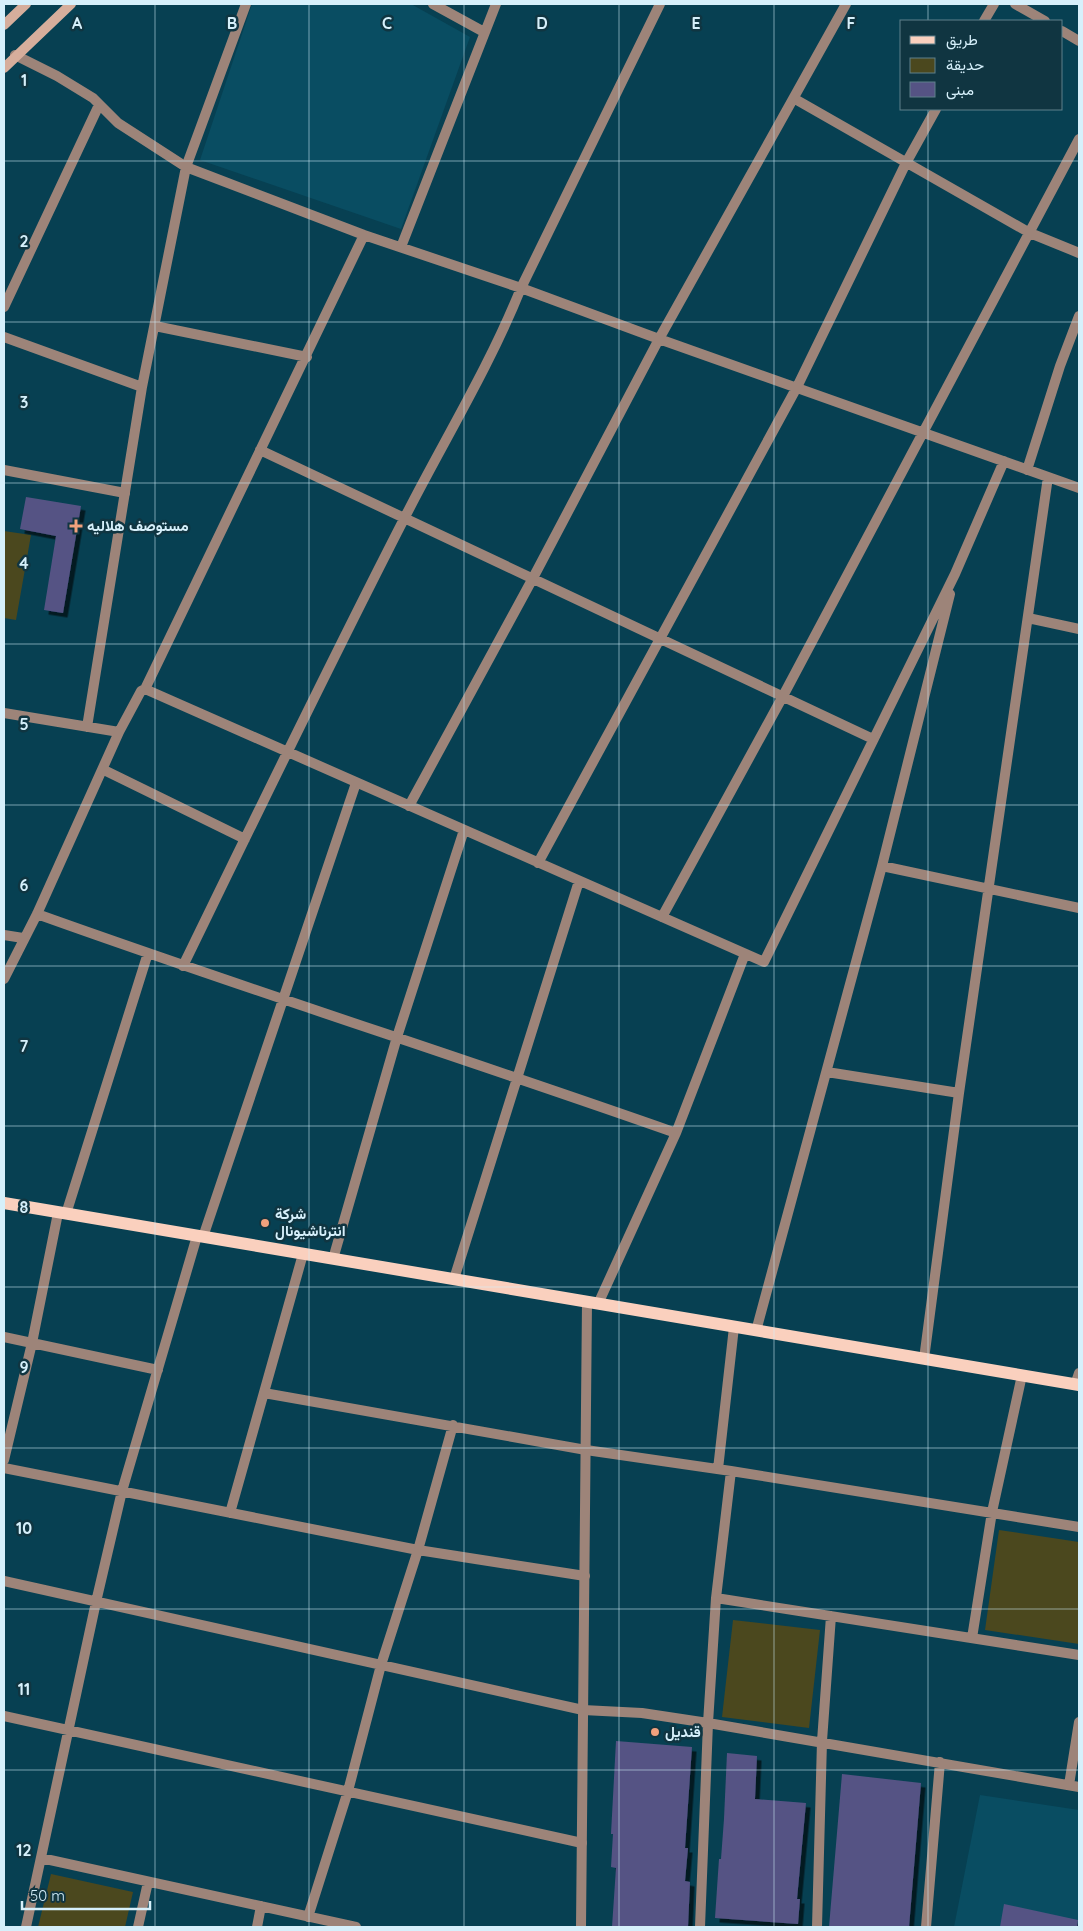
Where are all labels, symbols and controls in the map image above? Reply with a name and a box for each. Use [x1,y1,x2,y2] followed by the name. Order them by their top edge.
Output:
[72,13,83,33] text: A
[227,13,237,33] text: B
[382,13,392,33] text: C
[536,13,548,33] text: D
[691,13,701,33] text: E
[847,13,856,33] text: F
[900,20,1063,110] legend
[946,30,978,50] text: طريق
[946,55,984,74] text: حديقة
[21,70,27,90] text: 1
[946,80,974,100] text: مبنى
[19,231,29,251] text: 2
[20,392,28,412] text: 3
[87,516,189,535] place label: مستوصف هلاليه
[69,519,83,533] marker: مستوصف هلاليه
[19,553,29,573] text: 4
[19,714,29,734] text: 5
[20,875,29,895] text: 6
[20,1036,29,1056] text: 7
[20,1197,29,1217] text: 8
[275,1204,346,1240] place label: شركة انترناشيونال
[259,1217,271,1229] marker: شركة انترناشيونال
[19,1357,29,1377] text: 9
[16,1518,32,1538] text: 10
[18,1679,30,1699] text: 11
[665,1722,701,1741] place label: قنديل
[649,1726,661,1738] marker: قنديل
[16,1840,32,1860] text: 12
[22,1878,150,1910] scale bar
[30,1886,65,1905] text: 50 m

